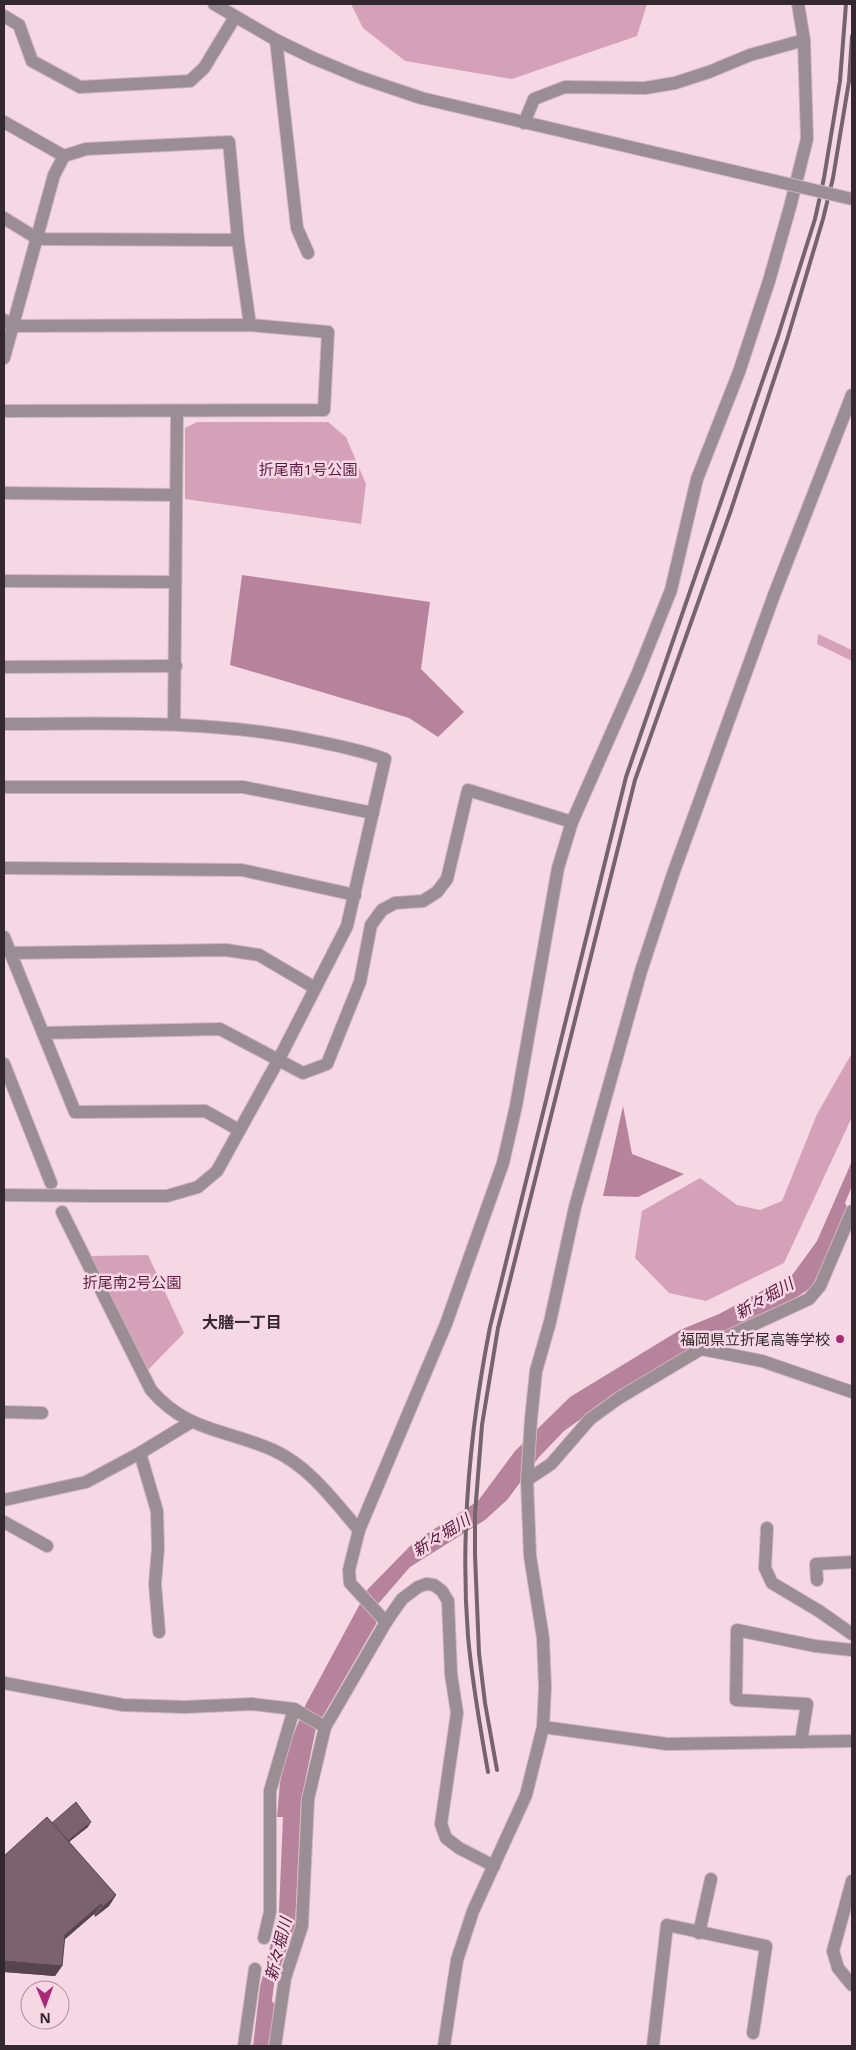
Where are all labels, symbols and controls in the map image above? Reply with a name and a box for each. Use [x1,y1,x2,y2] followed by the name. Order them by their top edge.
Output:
[259,459,357,479] park label: 折尾南1号公園
[731,1271,799,1324] water label: 新々堀川
[83,1272,181,1292] park label: 折尾南2号公園
[202,1311,282,1333] district label: 大膳一丁目
[680,1329,830,1349] place label: 福岡県立折尾高等学校
[834,1333,846,1345] marker: 福岡県立折尾高等学校
[408,1508,476,1561] water label: 新々堀川
[260,1913,297,1983] water label: 新々堀川
[20,1980,70,2030] north arrow
[39,2009,51,2028] text: N

